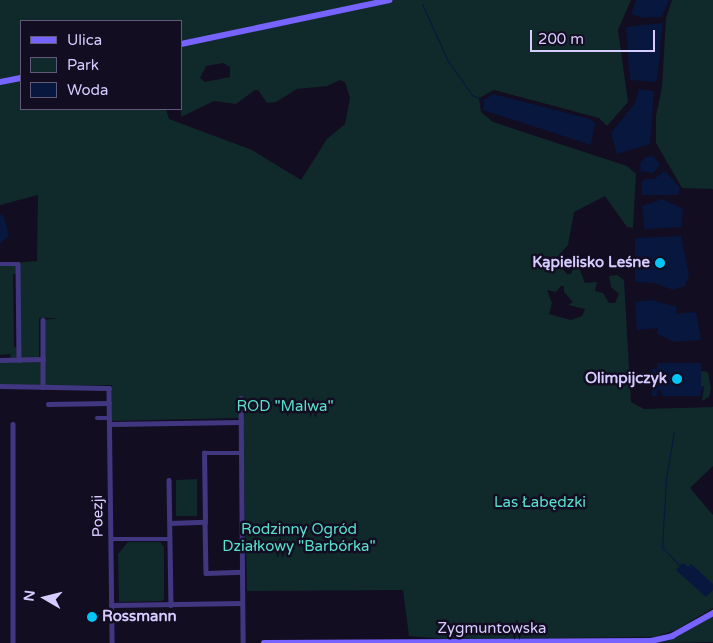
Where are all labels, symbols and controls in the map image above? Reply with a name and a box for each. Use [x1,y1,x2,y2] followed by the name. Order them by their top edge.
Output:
[20,20,182,110] legend
[533,20,658,52] scale bar
[538,30,584,48] text: 200 m
[67,31,102,49] text: Ulica
[67,56,99,74] text: Park
[67,81,109,99] text: Woda
[532,254,650,272] place label: Kąpielisko Leśne
[654,257,666,269] marker: Kąpielisko Leśne
[585,370,667,388] place label: Olimpijczyk
[671,373,683,385] marker: Olimpijczyk
[236,398,334,416] park label: ROD "Malwa"
[494,494,586,512] park label: Las Łabędzki
[89,495,107,537] street label: Poezji
[222,520,376,555] park label: Rodzinny Ogród Działkowy "Barbórka"
[20,573,70,623] north arrow
[20,589,39,603] text: N
[102,608,177,626] place label: Rossmann
[86,611,98,623] marker: Rossmann
[438,620,546,638] street label: Zygmuntowska

